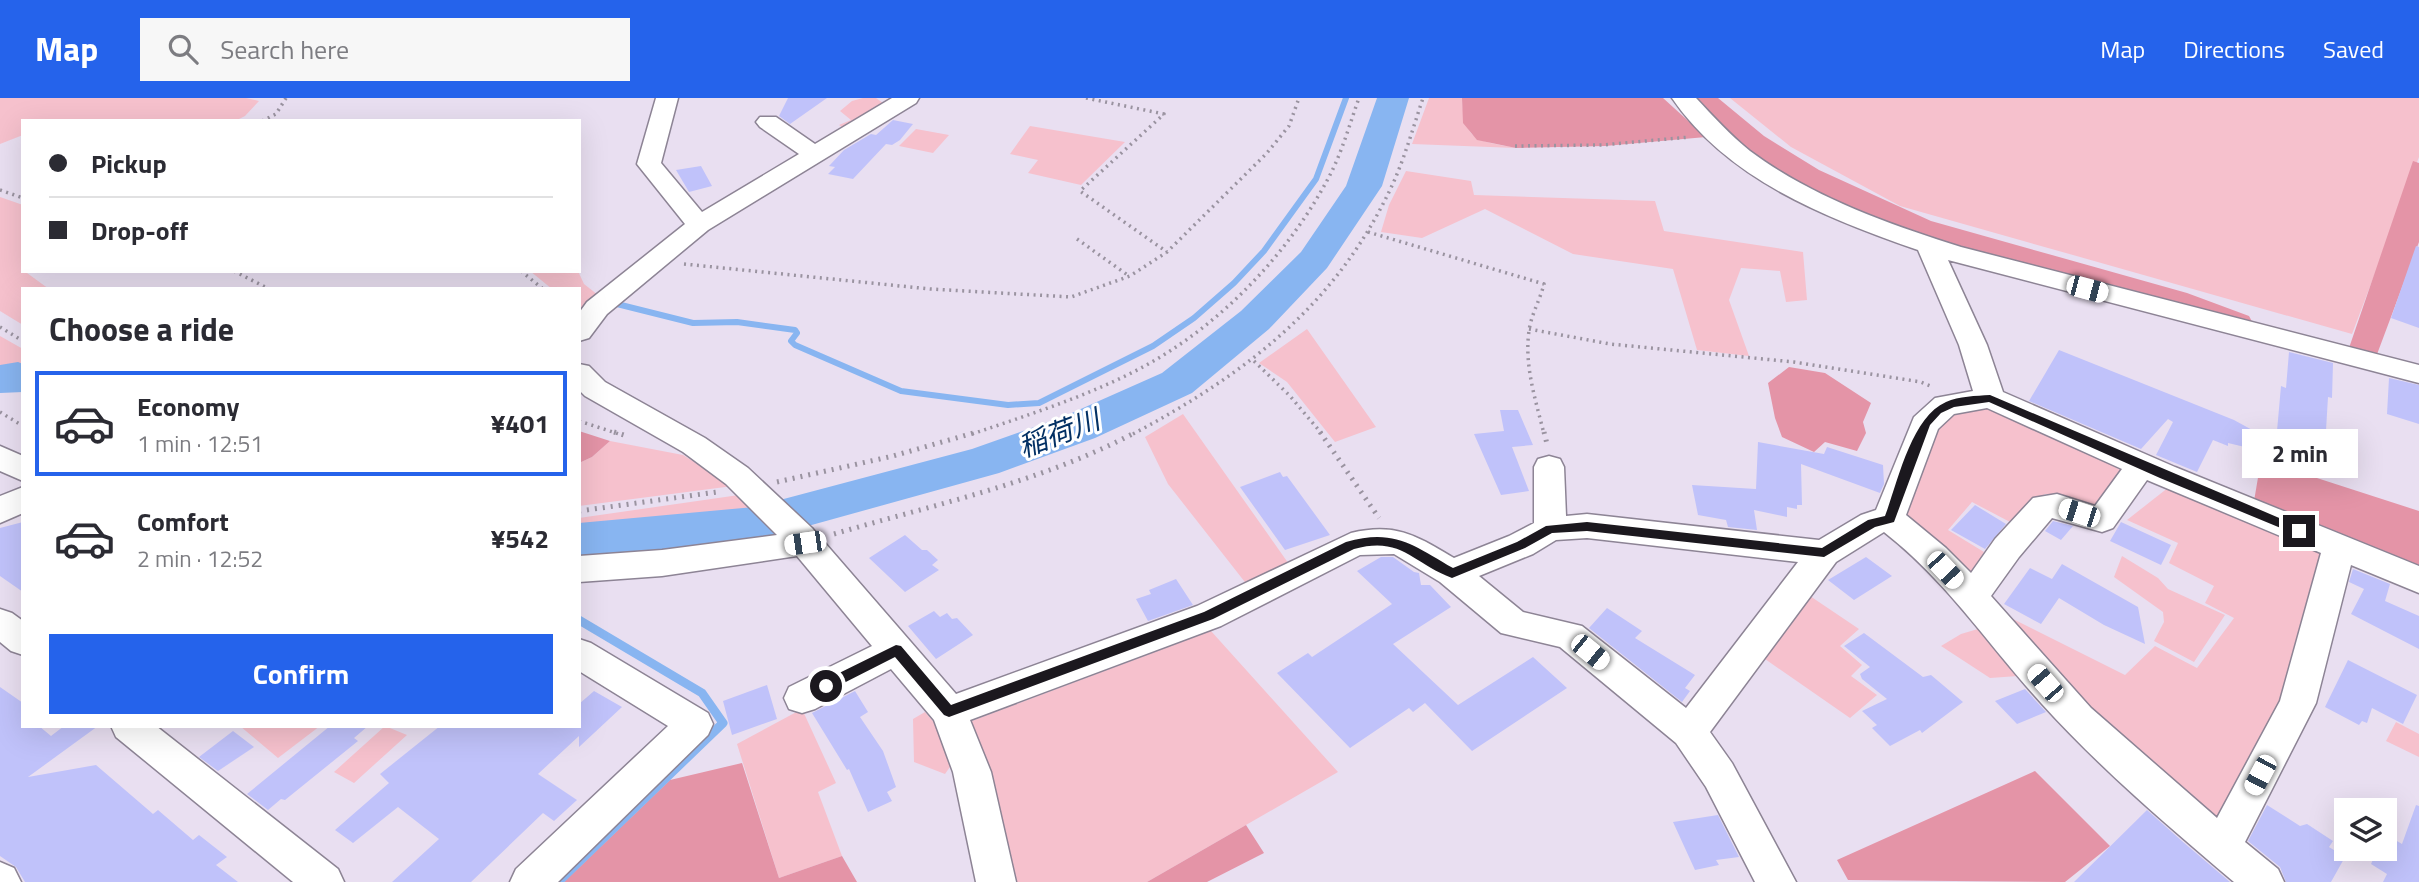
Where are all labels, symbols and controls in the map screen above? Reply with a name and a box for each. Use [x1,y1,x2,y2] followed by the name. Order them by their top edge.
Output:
[140,18,630,81] search box
[35,24,98,74] text: Map
[164,30,202,68] icon: search
[220,30,349,69] text: Search here
[2100,31,2145,67] text: Map
[2183,31,2285,67] text: Directions
[2323,31,2384,67] text: Saved
[91,144,167,183] text: Pickup
[91,211,188,250] text: Drop-off
[2064,273,2111,305] car
[49,305,234,353] text: Choose a ride
[137,387,239,426] text: Economy
[53,392,116,455] icon: car
[1012,396,1109,468] water label: 稲荷川
[491,404,549,443] text: ¥401
[137,426,263,461] text: 1 min · 12:51
[2241,430,2357,478] callout: 2 min
[2272,436,2328,471] text: 2 min
[2056,497,2103,529] car
[137,502,229,541] text: Comfort
[53,507,116,570] icon: car
[2283,515,2315,547] route end
[491,519,549,558] text: ¥542
[783,530,828,556] car
[137,541,263,576] text: 2 min · 12:52
[1923,547,1968,593] car
[1568,631,1613,673] car
[49,634,553,714] button: Confirm
[2024,660,2067,706] car
[810,670,842,702] route start
[2241,752,2280,798] car
[2334,798,2397,861] map controls
[2334,798,2397,861] button: layers

